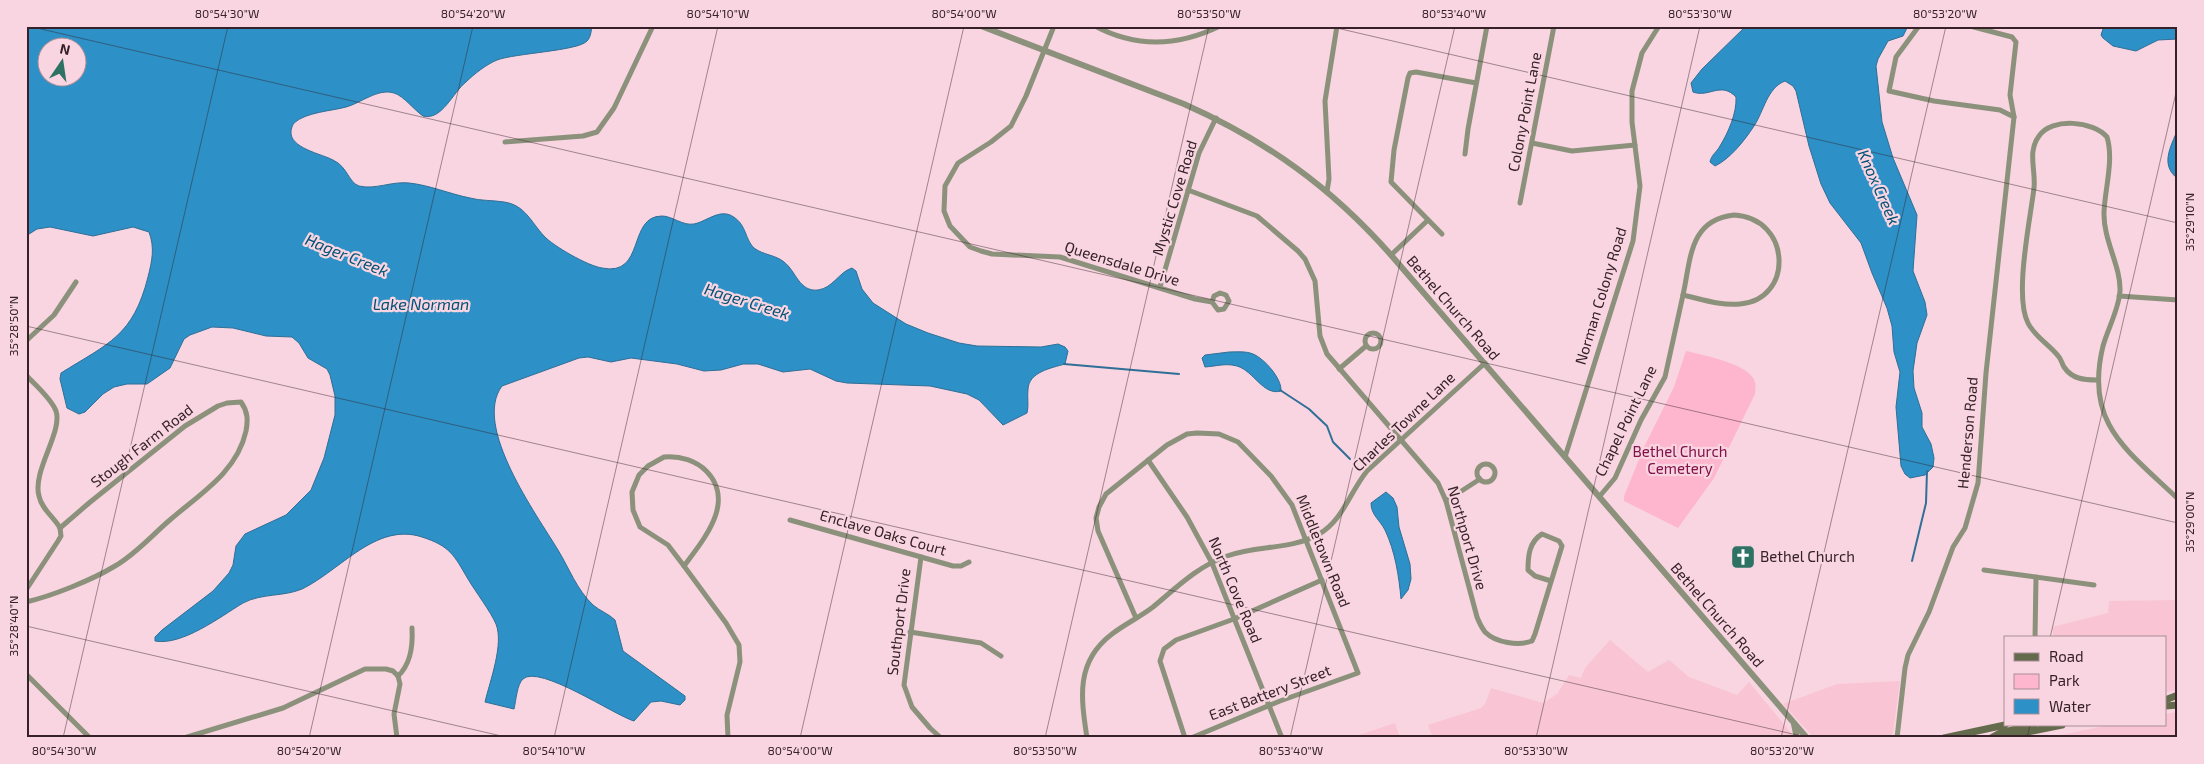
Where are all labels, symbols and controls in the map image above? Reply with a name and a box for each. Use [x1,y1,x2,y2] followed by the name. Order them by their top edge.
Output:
[195,6,259,20] text: 80°54'30"W
[441,6,505,20] text: 80°54'20"W
[687,6,749,20] text: 80°54'10"W
[931,6,997,20] text: 80°54'00"W
[1177,6,1241,20] text: 80°53'50"W
[1422,6,1486,20] text: 80°53'40"W
[1668,6,1732,20] text: 80°53'30"W
[1913,6,1977,20] text: 80°53'20"W
[38,38,88,88] north arrow
[58,39,72,58] text: N
[1504,51,1544,173] street label: Colony Point Lane
[1148,138,1200,258] street label: Mystic Cove Road
[1854,146,1904,227] water label: Knox Creek
[2182,193,2196,251] text: 35°29'10"N
[1571,225,1630,367] street label: Norman Colony Road
[303,229,392,280] water label: Hager Creek
[1062,237,1182,290] street label: Queensdale Drive
[1403,251,1504,363] street label: Bethel Church Road
[702,279,792,322] water label: Hager Creek
[373,294,469,313] water label: Lake Norman
[6,296,20,356] text: 35°28'50"N
[1590,362,1660,479] street label: Chapel Point Lane
[1348,368,1458,475] street label: Charles Towne Lane
[1953,376,1981,490] street label: Henderson Road
[87,400,196,491] street label: Stough Farm Road
[1633,442,1727,477] park label: Bethel Church Cemetery
[1445,484,1491,592] street label: Northport Drive
[1293,492,1355,610] street label: Middletown Road
[2182,492,2196,552] text: 35°29'00"N
[818,505,949,559] street label: Enclave Oaks Court
[1205,534,1266,645] street label: North Cove Road
[1730,544,1756,570] church icon: Bethel Church
[1760,547,1855,565] place label: Bethel Church
[1667,558,1768,670] street label: Bethel Church Road
[883,567,914,676] street label: Southport Drive
[6,595,20,657] text: 35°28'40"N
[2004,636,2166,726] legend
[2049,647,2084,665] text: Road
[1206,660,1333,724] street label: East Battery Street
[2049,671,2080,689] text: Park
[2049,697,2091,715] text: Water
[32,743,96,757] text: 80°54'30"W
[277,743,341,757] text: 80°54'20"W
[523,743,585,757] text: 80°54'10"W
[767,743,833,757] text: 80°54'00"W
[1013,743,1077,757] text: 80°53'50"W
[1259,743,1323,757] text: 80°53'40"W
[1504,743,1568,757] text: 80°53'30"W
[1750,743,1814,757] text: 80°53'20"W

